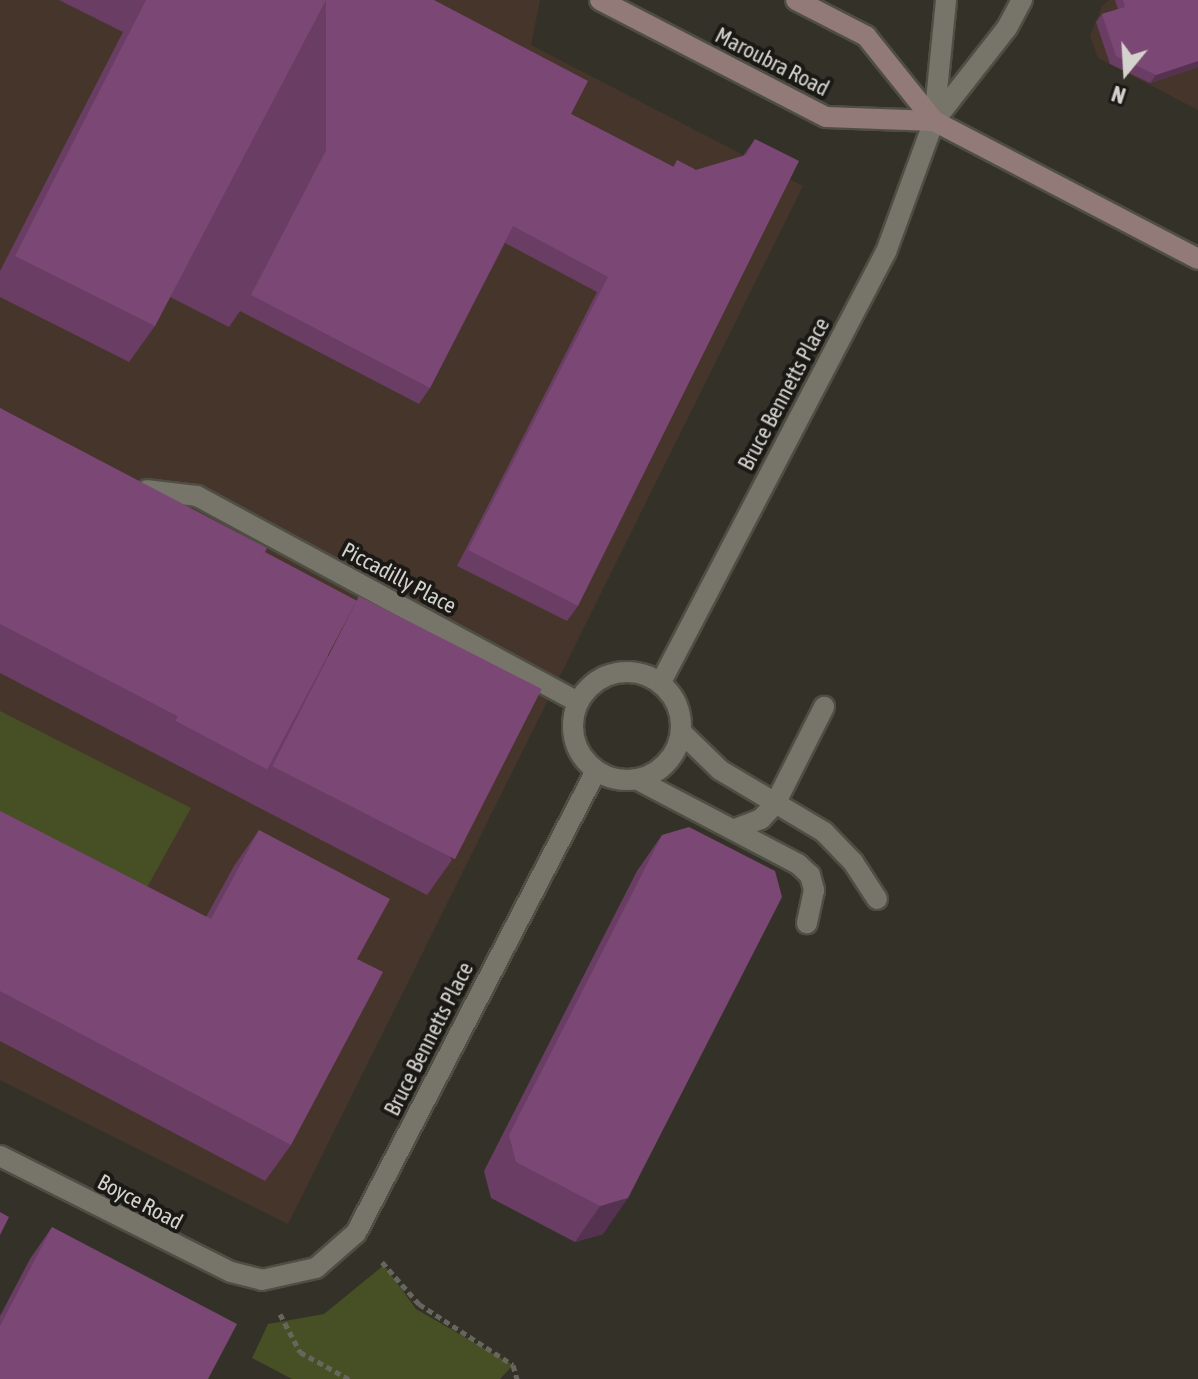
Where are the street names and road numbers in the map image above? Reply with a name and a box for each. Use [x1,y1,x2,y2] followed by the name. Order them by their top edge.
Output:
[711,22,833,102] street label: Maroubra Road
[733,313,835,475] street label: Bruce Bennetts Place
[337,537,461,619] street label: Piccadilly Place
[379,958,479,1120] street label: Bruce Bennetts Place
[93,1169,187,1235] street label: Boyce Road

